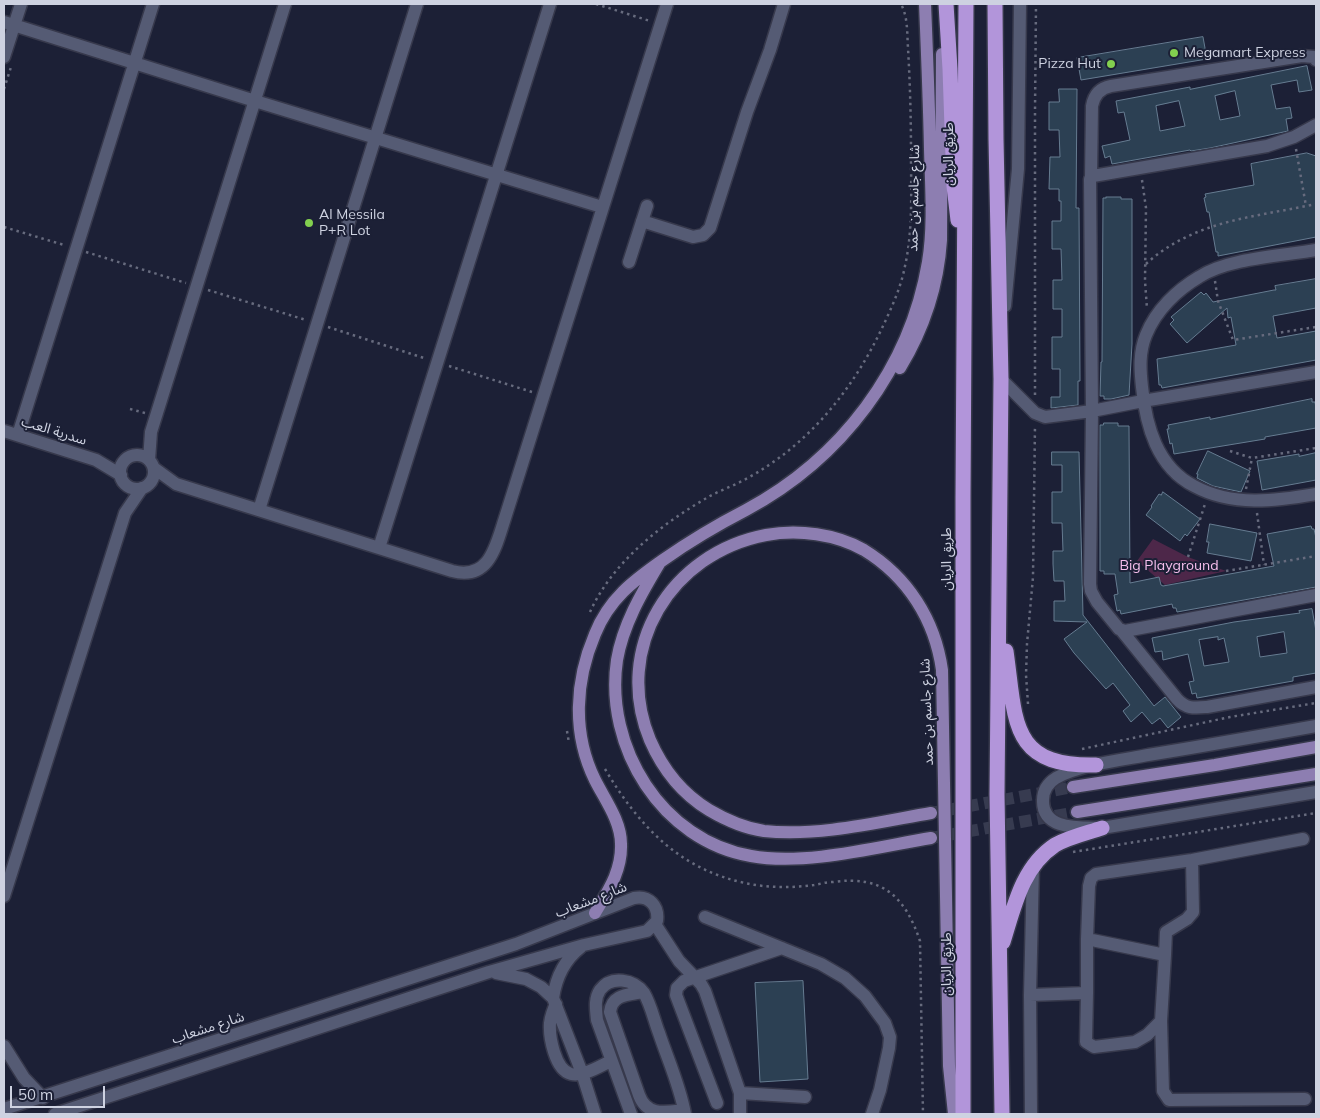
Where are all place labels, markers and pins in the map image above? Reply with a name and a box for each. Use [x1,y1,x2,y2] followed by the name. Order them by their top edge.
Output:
[1184,45,1306,61] place label: Megamart Express
[1168,47,1180,59] marker: Megamart Express
[1038,56,1101,72] place label: Pizza Hut
[1105,58,1117,70] marker: Pizza Hut
[319,207,385,240] place label: Al Messila P+R Lot
[303,217,315,229] marker: Al Messila P+R Lot

